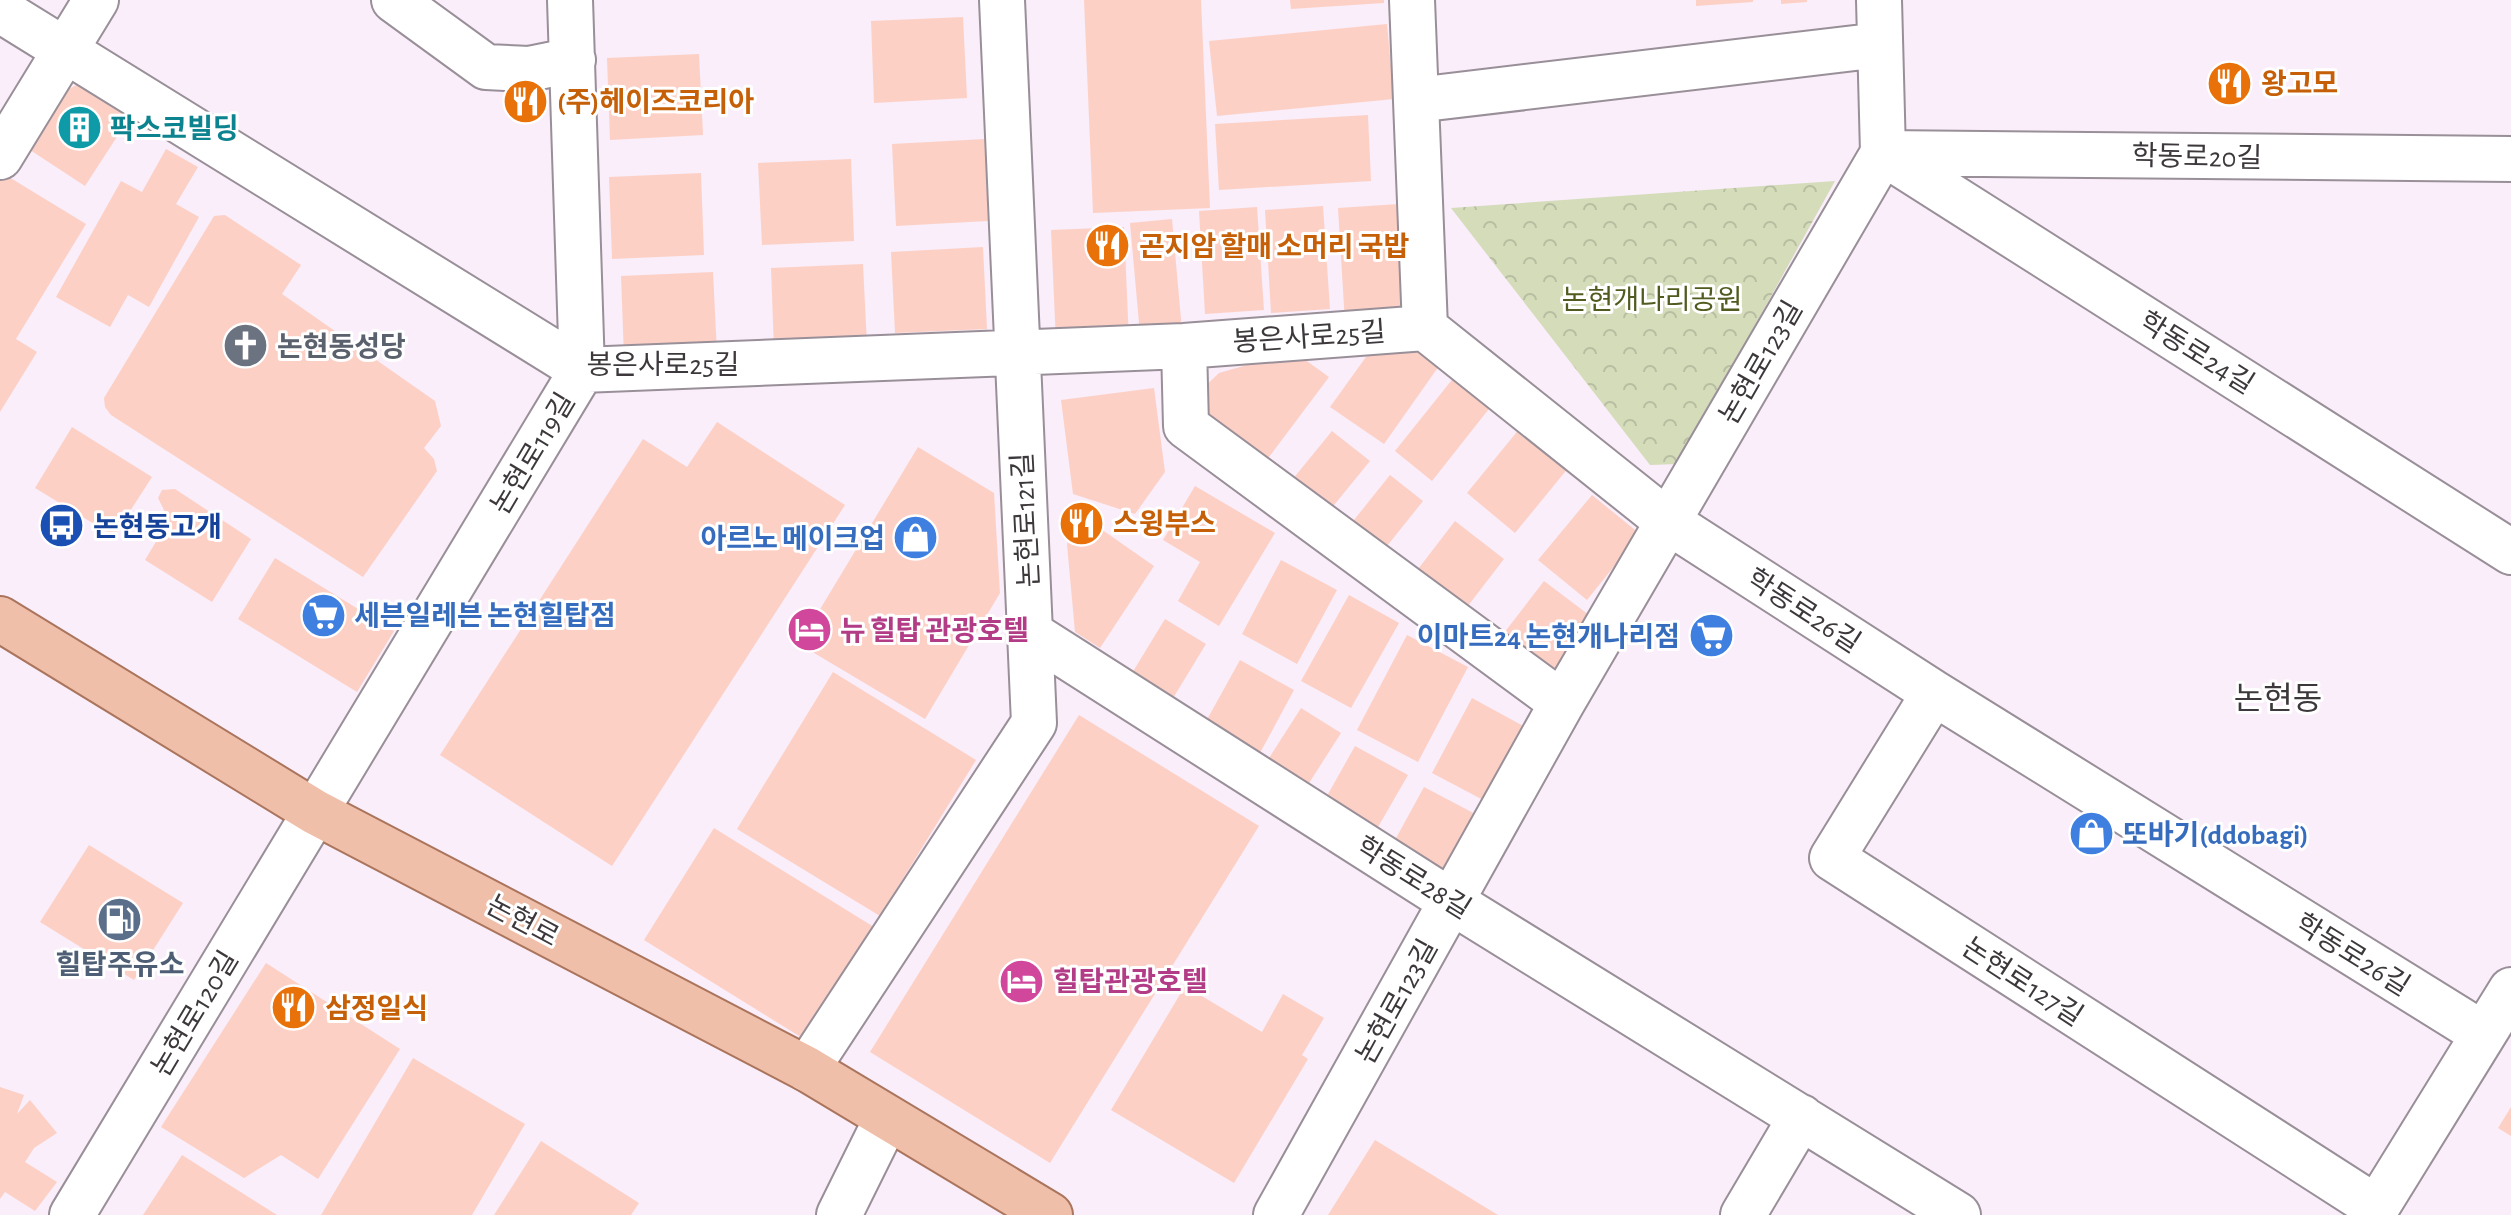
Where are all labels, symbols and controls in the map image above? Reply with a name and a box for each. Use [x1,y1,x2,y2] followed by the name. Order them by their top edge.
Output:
[2206,59,2254,107] restaurant icon: 왕고모
[2261,69,2338,99] place label: 왕고모
[502,77,550,125] restaurant icon: (주)헤이즈코리아
[557,87,754,117] place label: (주)헤이즈코리아
[55,104,103,152] building icon: 팍스코빌딩
[110,114,239,144] place label: 팍스코빌딩
[2131,141,2263,173] street label: 학동로20길
[1084,222,1132,270] restaurant icon: 곤지암 할매 소머리 국밥
[1139,232,1410,262] place label: 곤지암 할매 소머리 국밥
[1562,285,1742,315] park label: 논현개나리공원
[1714,296,1808,429] street label: 논현로123길
[2134,306,2259,400] street label: 학동로24길
[1232,317,1387,357] street label: 봉은사로25길
[222,322,270,370] church icon: 논현동성당
[277,332,406,362] place label: 논현동성당
[586,350,740,380] street label: 봉은사로25길
[485,388,581,519] street label: 논현로119길
[1007,452,1045,588] street label: 논현로121길
[1058,499,1106,547] restaurant icon: 스윙부스
[38,502,86,550] bus stop icon: 논현동고개
[1113,509,1216,539] place label: 스윙부스
[93,512,222,542] place label: 논현동고개
[892,514,940,562] shop icon: 아르노 메이크업
[700,524,885,554] place label: 아르노 메이크업
[1741,563,1866,659] street label: 학동로26길
[299,591,347,639] supermarket icon: 세븐일레븐 논현힐탑점
[354,601,616,631] place label: 세븐일레븐 논현힐탑점
[785,606,833,654] hotel icon: 뉴 힐탑 관광호텔
[1687,612,1735,660] supermarket icon: 이마트24 논현개나리점
[840,616,1029,646] place label: 뉴 힐탑 관광호텔
[1417,622,1680,652] place label: 이마트24 논현개나리점
[2234,682,2322,715] district label: 논현동
[2067,810,2115,858] shop icon: 또바기(ddobagi)
[2122,820,2309,850] place label: 또바기(ddobagi)
[1351,831,1476,925] street label: 학동로28길
[481,889,564,952] street label: 논현로
[96,895,144,943] fuel station icon: 힐탑주유소
[2290,908,2415,1002] street label: 학동로26길
[1957,932,2088,1032] street label: 논현로127길
[1351,934,1443,1069] street label: 논현로123길
[146,946,244,1081] street label: 논현로120길
[56,950,184,980] place label: 힐탑주유소
[998,957,1046,1005] hotel icon: 힐탑관광호텔
[1053,967,1208,997] place label: 힐탑관광호텔
[270,984,318,1032] restaurant icon: 삼정일식
[325,994,428,1024] place label: 삼정일식

